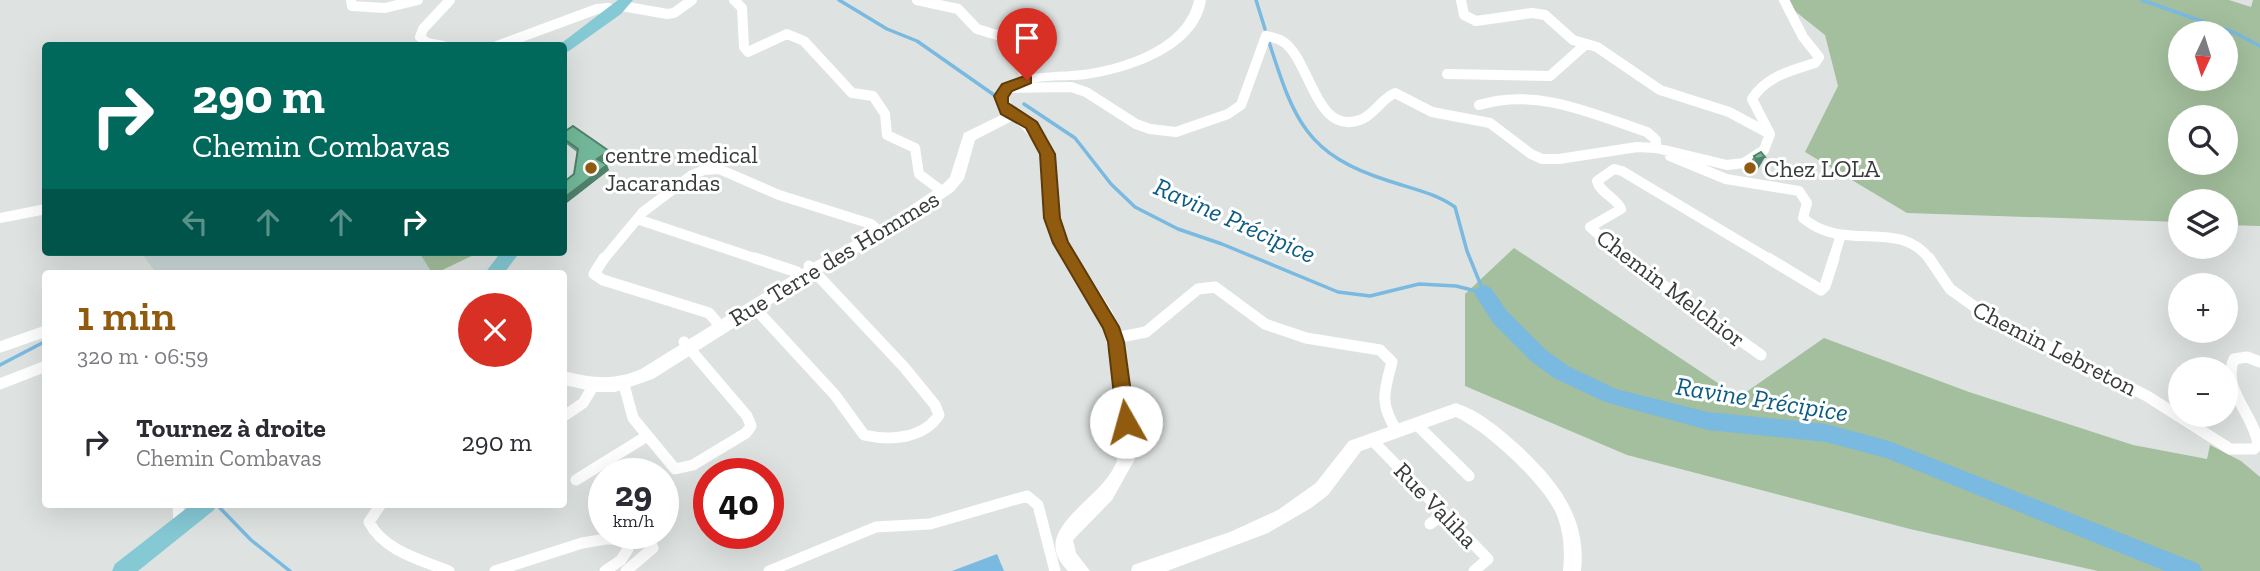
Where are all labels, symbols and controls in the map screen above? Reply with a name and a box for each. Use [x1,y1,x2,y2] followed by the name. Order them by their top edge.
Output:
[997,8,1057,80] pin
[1008,19,1046,57] icon: arrive
[2168,21,2238,91] north arrow
[2168,21,2238,427] map controls
[192,67,325,126] text: 290 m
[77,70,168,161] icon: right
[2168,105,2238,175] button: search
[192,127,450,165] text: Chemin Combavas
[605,140,758,197] place label: centre medical Jacarandas
[1764,154,1880,183] place label: Chez LOLA
[583,160,599,176] marker: centre medical Jacarandas
[1742,160,1758,176] marker: Chez LOLA
[1149,170,1321,270] water label: Ravine Précipice
[724,184,944,332] street label: Rue Terre des Hommes
[2168,189,2238,259] button: layers
[176,203,214,241] icon: left
[249,203,287,241] icon: ahead
[322,203,360,241] icon: ahead
[395,203,433,241] icon: right
[1591,223,1751,353] street label: Chemin Melchior
[2168,273,2238,343] button: +
[77,290,176,341] text: 1 min
[458,293,532,367] button: close
[1968,294,2142,402] street label: Chemin Lebreton
[77,342,209,370] text: 320 m · 06:59
[2168,357,2238,427] button: −
[1674,370,1850,428] water label: Ravine Précipice
[1089,385,1163,459] position arrow
[136,412,326,444] text: Tournez à droite
[77,423,115,461] icon: right
[461,426,532,458] text: 290 m
[136,444,322,472] text: Chemin Combavas
[1388,456,1484,554] street label: Rue Valiha
[693,458,784,549] speed limit sign: 40
[615,473,652,515] text: 29
[613,510,654,532] text: km/h

